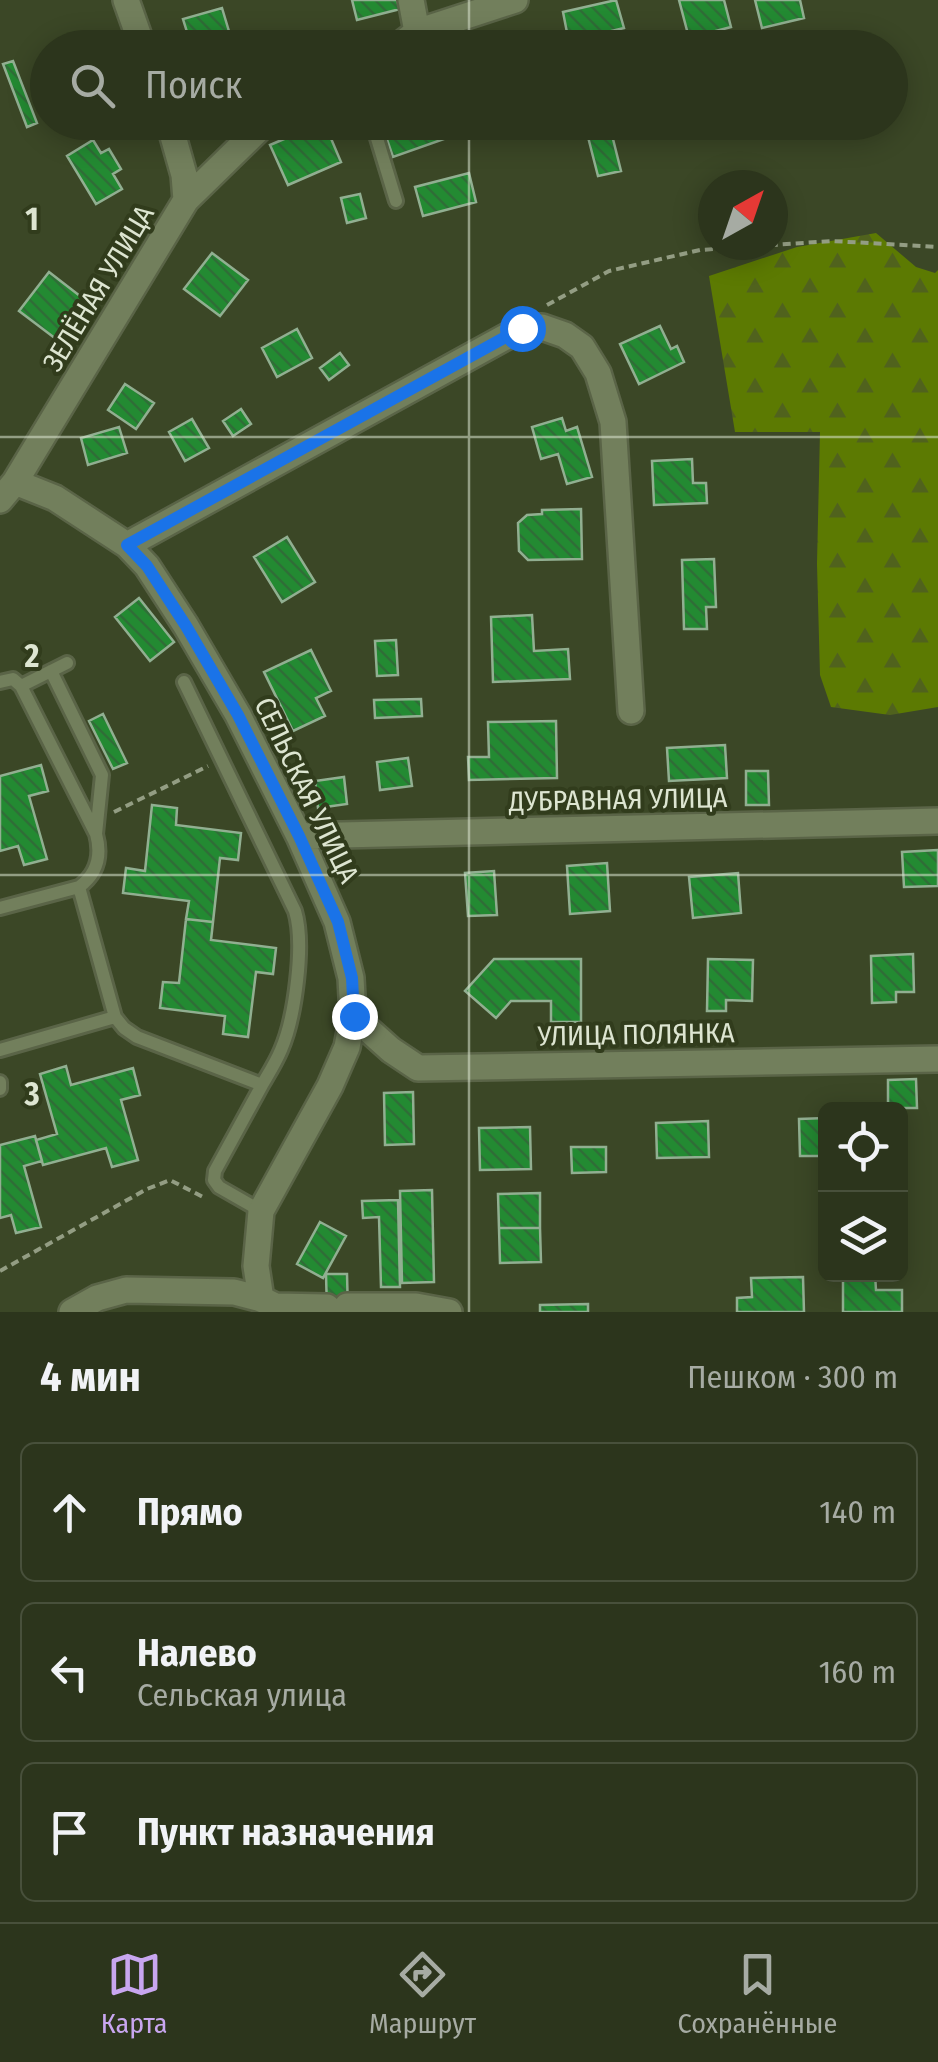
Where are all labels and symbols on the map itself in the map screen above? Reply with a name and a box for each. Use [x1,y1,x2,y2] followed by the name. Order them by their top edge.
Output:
[698,170,788,260] north arrow
[36,199,161,377] street label: ЗЕЛЁНАЯ УЛИЦА
[25,200,39,238] text: 1
[500,306,546,352] route start
[24,637,40,675] text: 2
[247,692,366,889] street label: СЕЛЬСКАЯ УЛИЦА
[507,781,728,818] street label: ДУБРАВНАЯ УЛИЦА
[332,994,378,1040] route end
[536,1016,735,1053] street label: УЛИЦА ПОЛЯНКА
[23,1075,40,1113] text: 3

